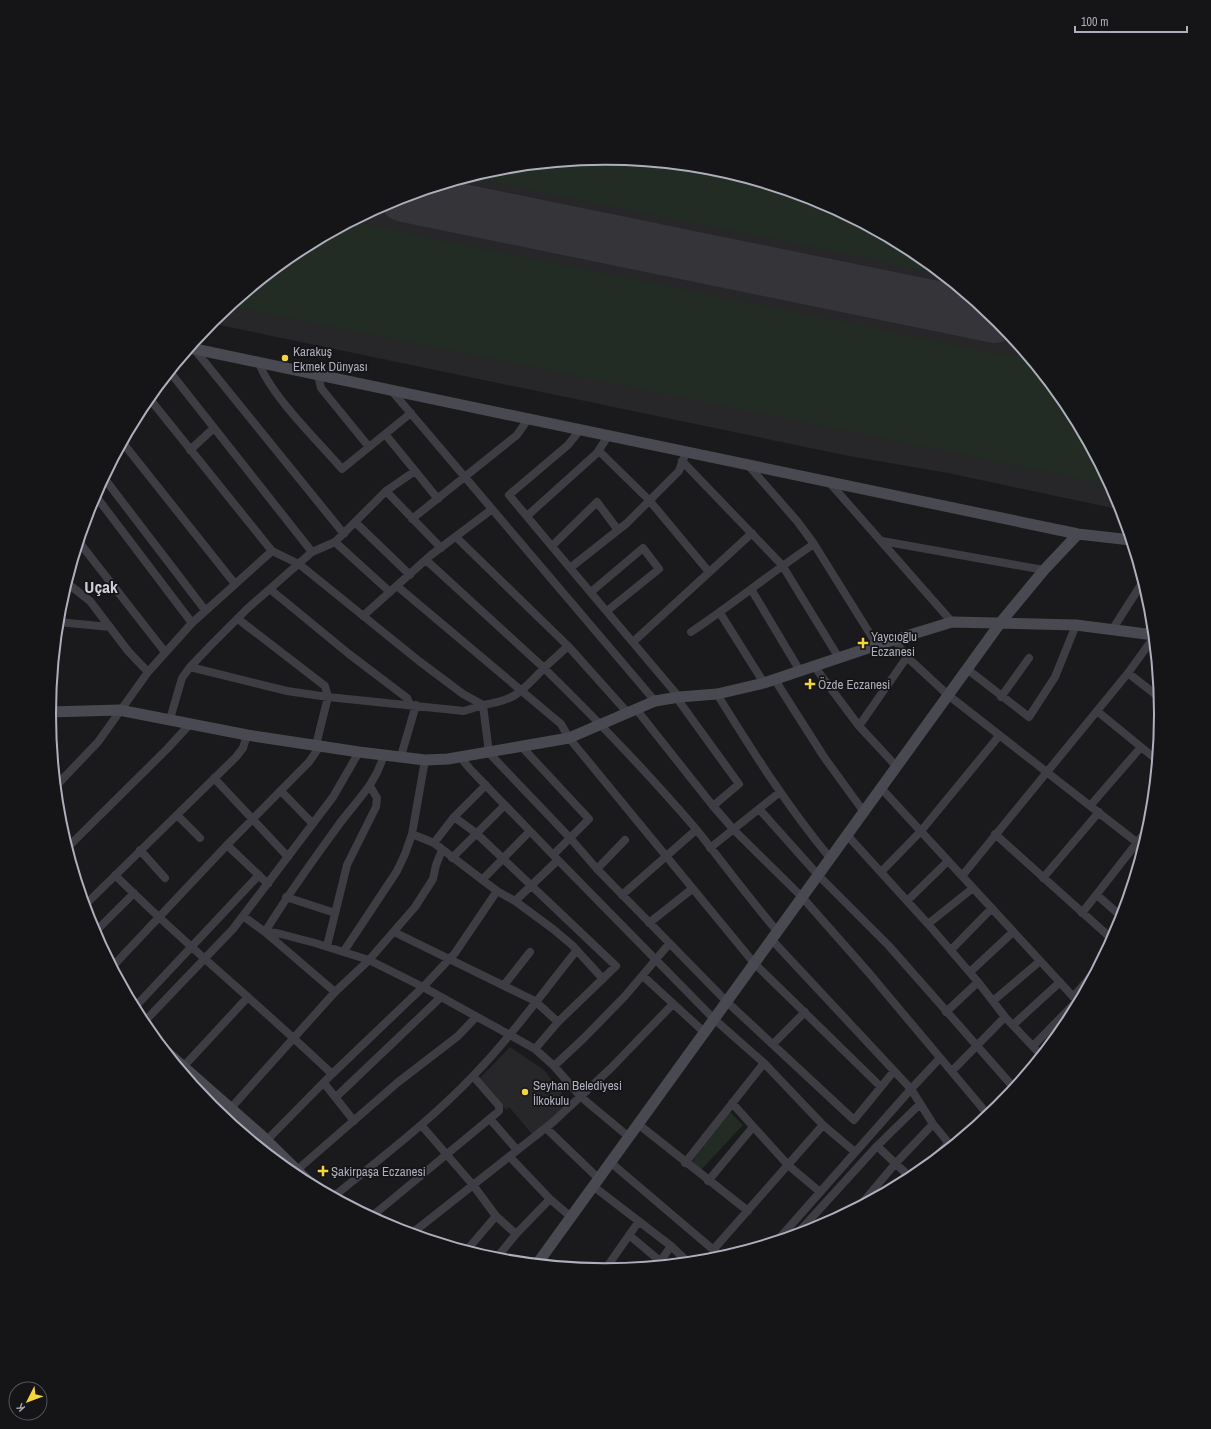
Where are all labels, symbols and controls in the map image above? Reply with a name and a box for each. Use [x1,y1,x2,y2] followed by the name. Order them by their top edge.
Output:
[1075,8,1187,34] scale bar
[1081,14,1108,30] text: 100 m
[293,343,368,375] place label: Karakuş Ekmek Dünyası
[280,353,290,363] marker: Karakuş Ekmek Dünyası
[84,575,118,598] district label: Uçak
[871,628,917,660] place label: Yaycıoğlu Eczanesi
[858,638,868,648] marker: Yaycıoğlu Eczanesi
[818,676,890,693] place label: Özde Eczanesi
[805,679,815,689] marker: Özde Eczanesi
[533,1077,622,1109] place label: Seyhan Belediyesi İlkokulu
[520,1087,530,1097] marker: Seyhan Belediyesi İlkokulu
[331,1163,426,1180] place label: Şakirpaşa Eczanesi
[318,1166,328,1176] marker: Şakirpaşa Eczanesi
[8,1381,48,1421] north arrow
[13,1400,28,1415] text: K

